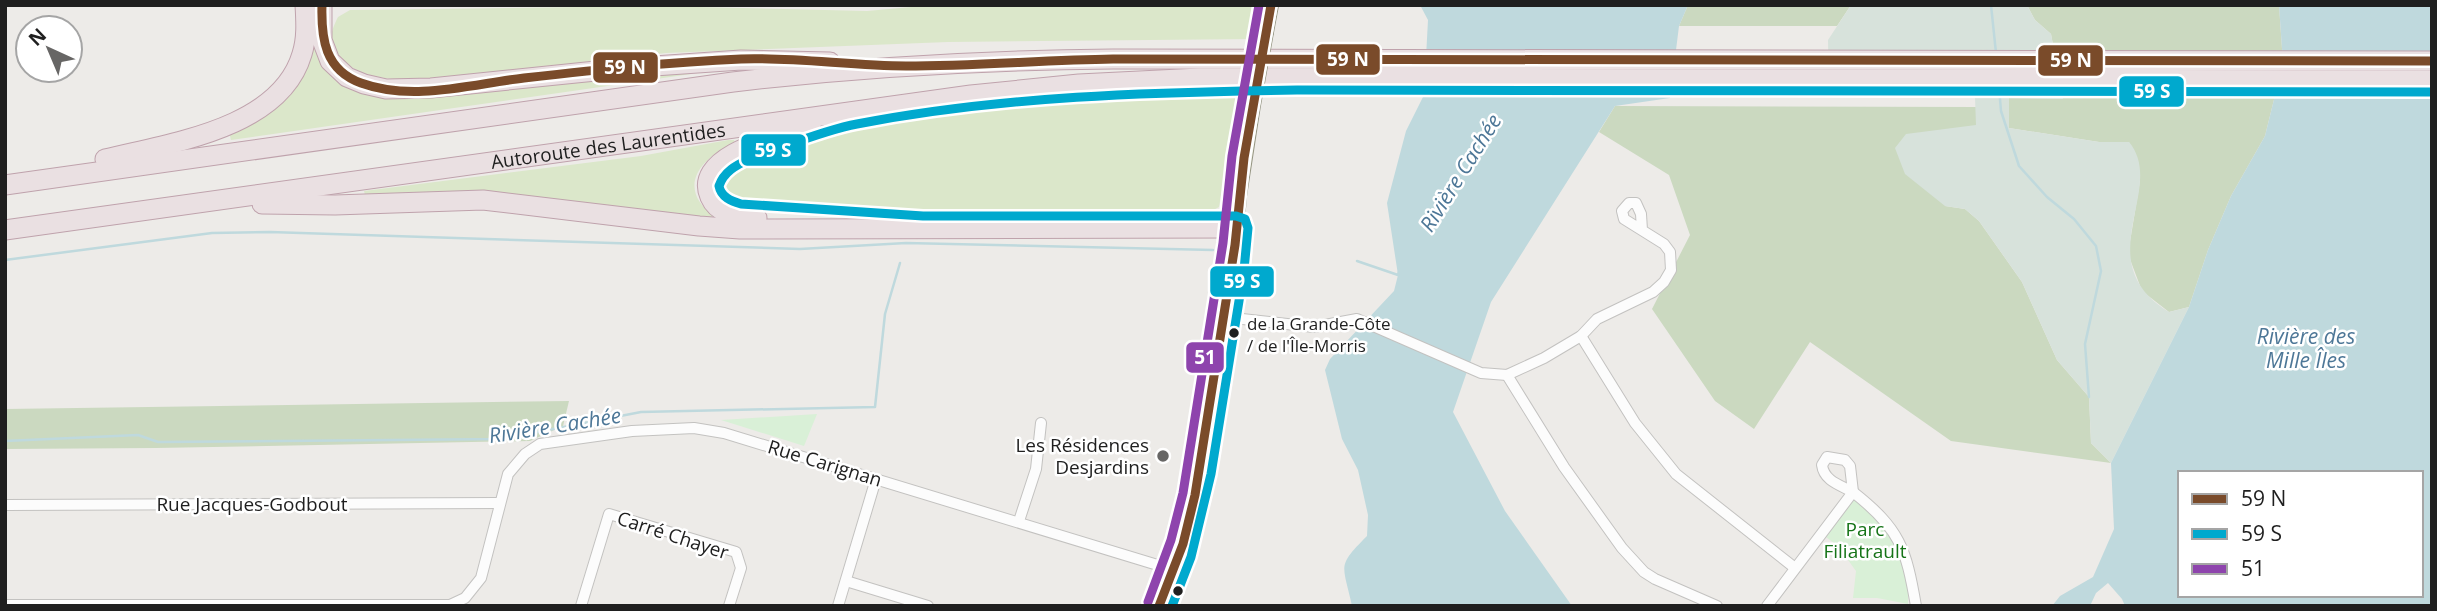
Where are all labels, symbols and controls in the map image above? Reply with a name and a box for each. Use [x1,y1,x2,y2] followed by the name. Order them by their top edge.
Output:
[14,14,84,84] north arrow
[23,22,52,51] text: N
[1315,43,1381,76] line badge: 59 N
[2037,44,2104,77] line badge: 59 N
[1327,46,1369,72] text: 59 N
[2050,47,2092,73] text: 59 N
[592,51,659,84] line badge: 59 N
[604,54,646,80] text: 59 N
[2118,75,2185,108] line badge: 59 S
[2133,78,2171,104] text: 59 S
[1413,108,1507,237] water label: Rivière Cachée
[489,116,727,175] street label: Autoroute des Laurentides
[740,133,807,167] line badge: 59 S
[754,137,792,163] text: 59 S
[1209,265,1275,298] line badge: 59 S
[1223,268,1261,294] text: 59 S
[1247,312,1391,357] place label: de la Grande-Côte / de l'Île-Morris
[2257,322,2355,374] water label: Rivière des Mille Îles
[1227,326,1241,340] marker: de la Grande-Côte / de l'Île-Morris
[1185,341,1225,374] line badge: 51
[1194,344,1216,370] text: 51
[487,401,623,449] water label: Rivière Cachée
[1015,432,1149,480] place label: Les Résidences Desjardins
[765,433,885,493] street label: Rue Carignan
[1155,448,1171,464] marker: Les Résidences Desjardins
[2178,471,2423,597] legend
[2241,484,2286,512] text: 59 N
[156,491,348,517] street label: Rue Jacques-Godbout
[614,505,732,565] street label: Carré Chayer
[1823,516,1907,564] park label: Parc Filiatrault
[2241,519,2282,547] text: 59 S
[2241,554,2265,582] text: 51
[1171,584,1185,598] unlabelled marker

